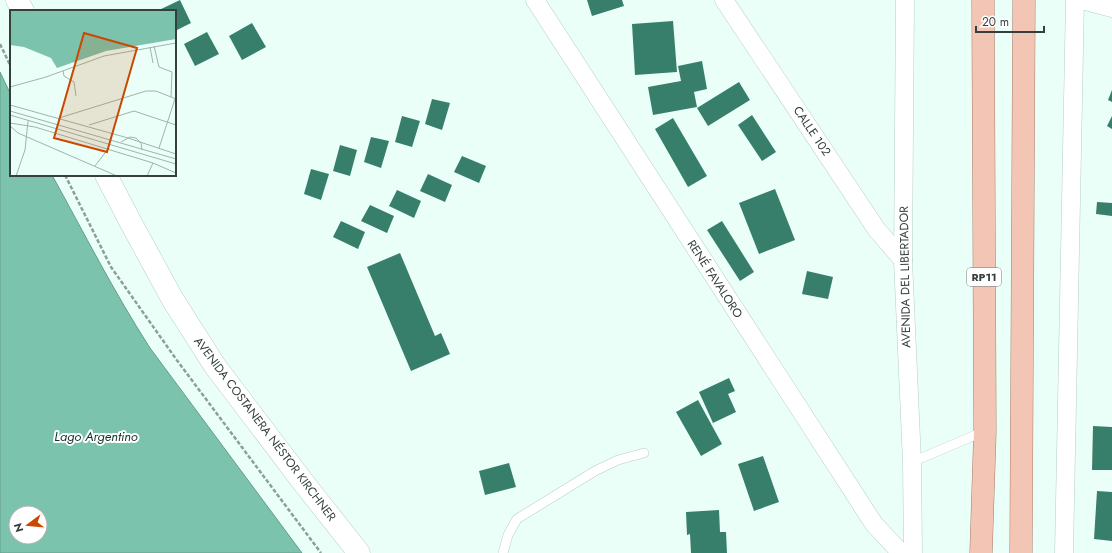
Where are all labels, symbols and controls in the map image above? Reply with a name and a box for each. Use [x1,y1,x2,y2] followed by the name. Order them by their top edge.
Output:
[976,8,1044,34] scale bar
[10,10,176,176] inset map
[982,13,1009,31] text: 20 m
[789,103,835,160] street label: CALLE 102
[895,206,915,348] street label: AVENIDA DEL LIBERTADOR
[683,236,747,322] street label: RENÉ FAVALORO
[967,268,1001,286] road number: RP11
[190,333,341,525] street label: AVENIDA COSTANERA NÉSTOR KIRCHNER
[54,427,138,446] water label: Lago Argentino
[8,505,48,545] north arrow
[9,521,27,534] text: N

